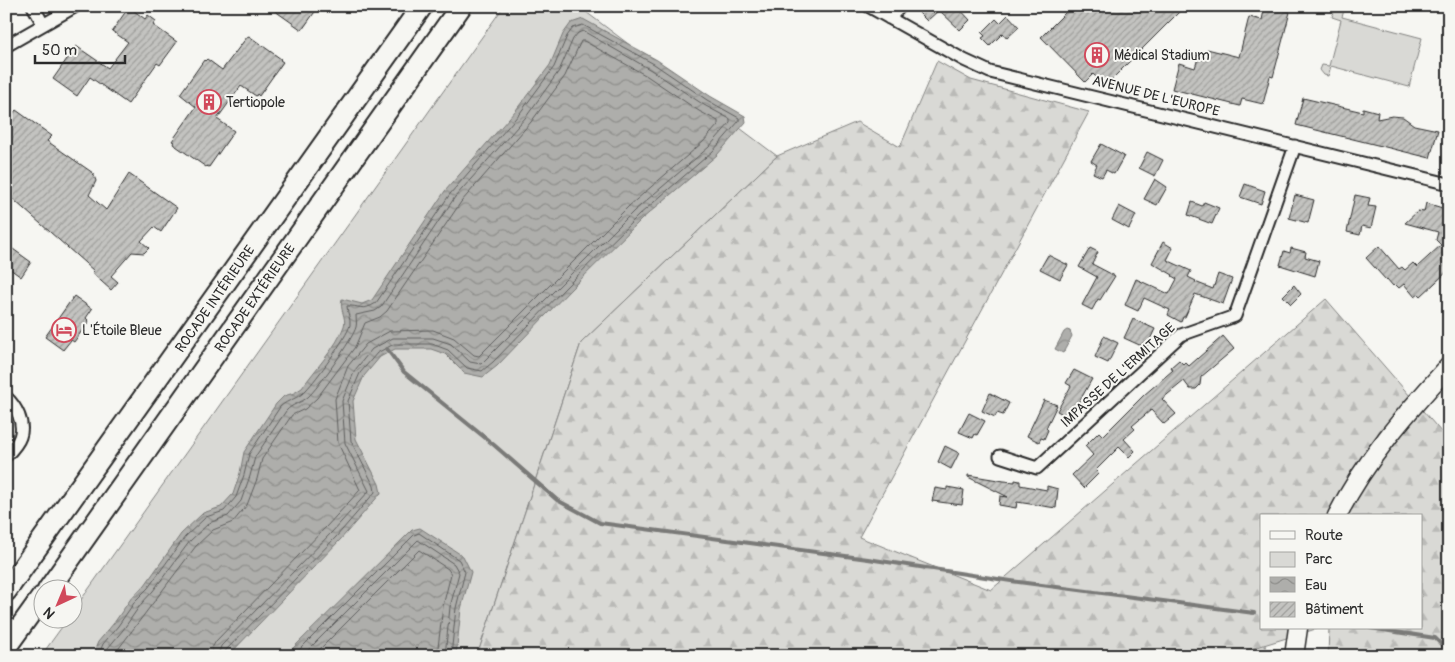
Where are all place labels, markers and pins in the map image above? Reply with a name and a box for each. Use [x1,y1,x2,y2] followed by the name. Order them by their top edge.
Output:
[1084,42,1110,68] building icon: Médical Stadium
[1114,47,1210,64] place label: Médical Stadium
[196,89,222,115] building icon: Tertiopole
[226,94,285,111] place label: Tertiopole
[51,317,77,343] hotel icon: L'Étoile Bleue
[82,321,162,339] place label: L'Étoile Bleue

